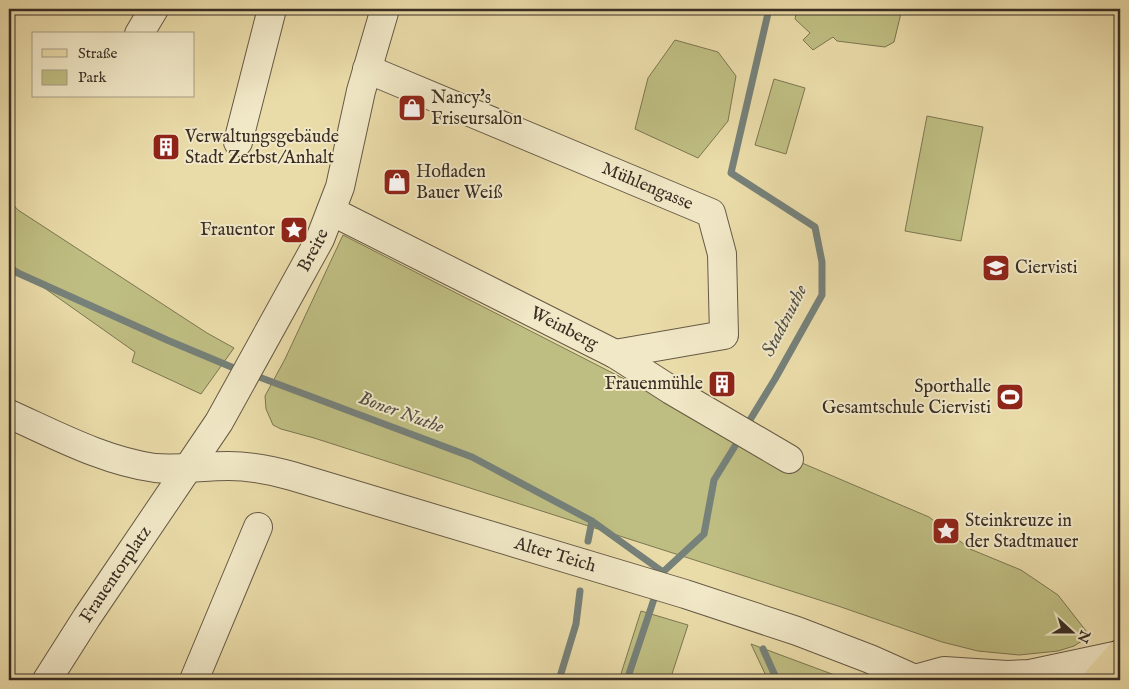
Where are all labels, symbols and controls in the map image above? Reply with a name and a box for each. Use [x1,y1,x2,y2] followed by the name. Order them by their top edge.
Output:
[32,32,195,98] legend
[78,44,118,63] text: Straße
[78,68,108,87] text: Park
[431,87,523,131] place label: Nancy's Friseursalon
[397,93,427,123] shop icon: Nancy's Friseursalon
[184,126,339,170] place label: Verwaltungsgebäude Stadt Zerbst/Anhalt
[151,132,181,162] building icon: Verwaltungsgebäude Stadt Zerbst/Anhalt
[598,157,697,216] street label: Mühlengasse
[416,161,502,205] place label: Hofladen Bauer Weiß
[382,167,412,197] shop icon: Hofladen Bauer Weiß
[279,215,309,245] place icon: Frauentor
[200,219,275,242] place label: Frauentor
[292,226,334,276] street label: Breite
[981,253,1011,283] school or university icon: Ciervisti
[1015,257,1078,280] place label: Ciervisti
[757,280,814,361] water label: Stadtnuthe
[526,302,602,355] street label: Weinberg
[707,369,737,399] building icon: Frauenmühle
[604,373,703,396] place label: Frauenmühle
[822,376,991,420] place label: Sporthalle Gesamtschule Ciervisti
[995,382,1025,412] sports icon: Sporthalle Gesamtschule Ciervisti
[355,387,448,440] water label: Boner Nuthe
[965,510,1079,554] place label: Steinkreuze in der Stadtmauer
[931,516,961,546] place icon: Steinkreuze in der Stadtmauer
[75,522,157,627] street label: Frauentorplatz
[511,532,599,578] street label: Alter Teich
[1046,606,1096,656] north arrow
[1073,626,1094,645] text: N

